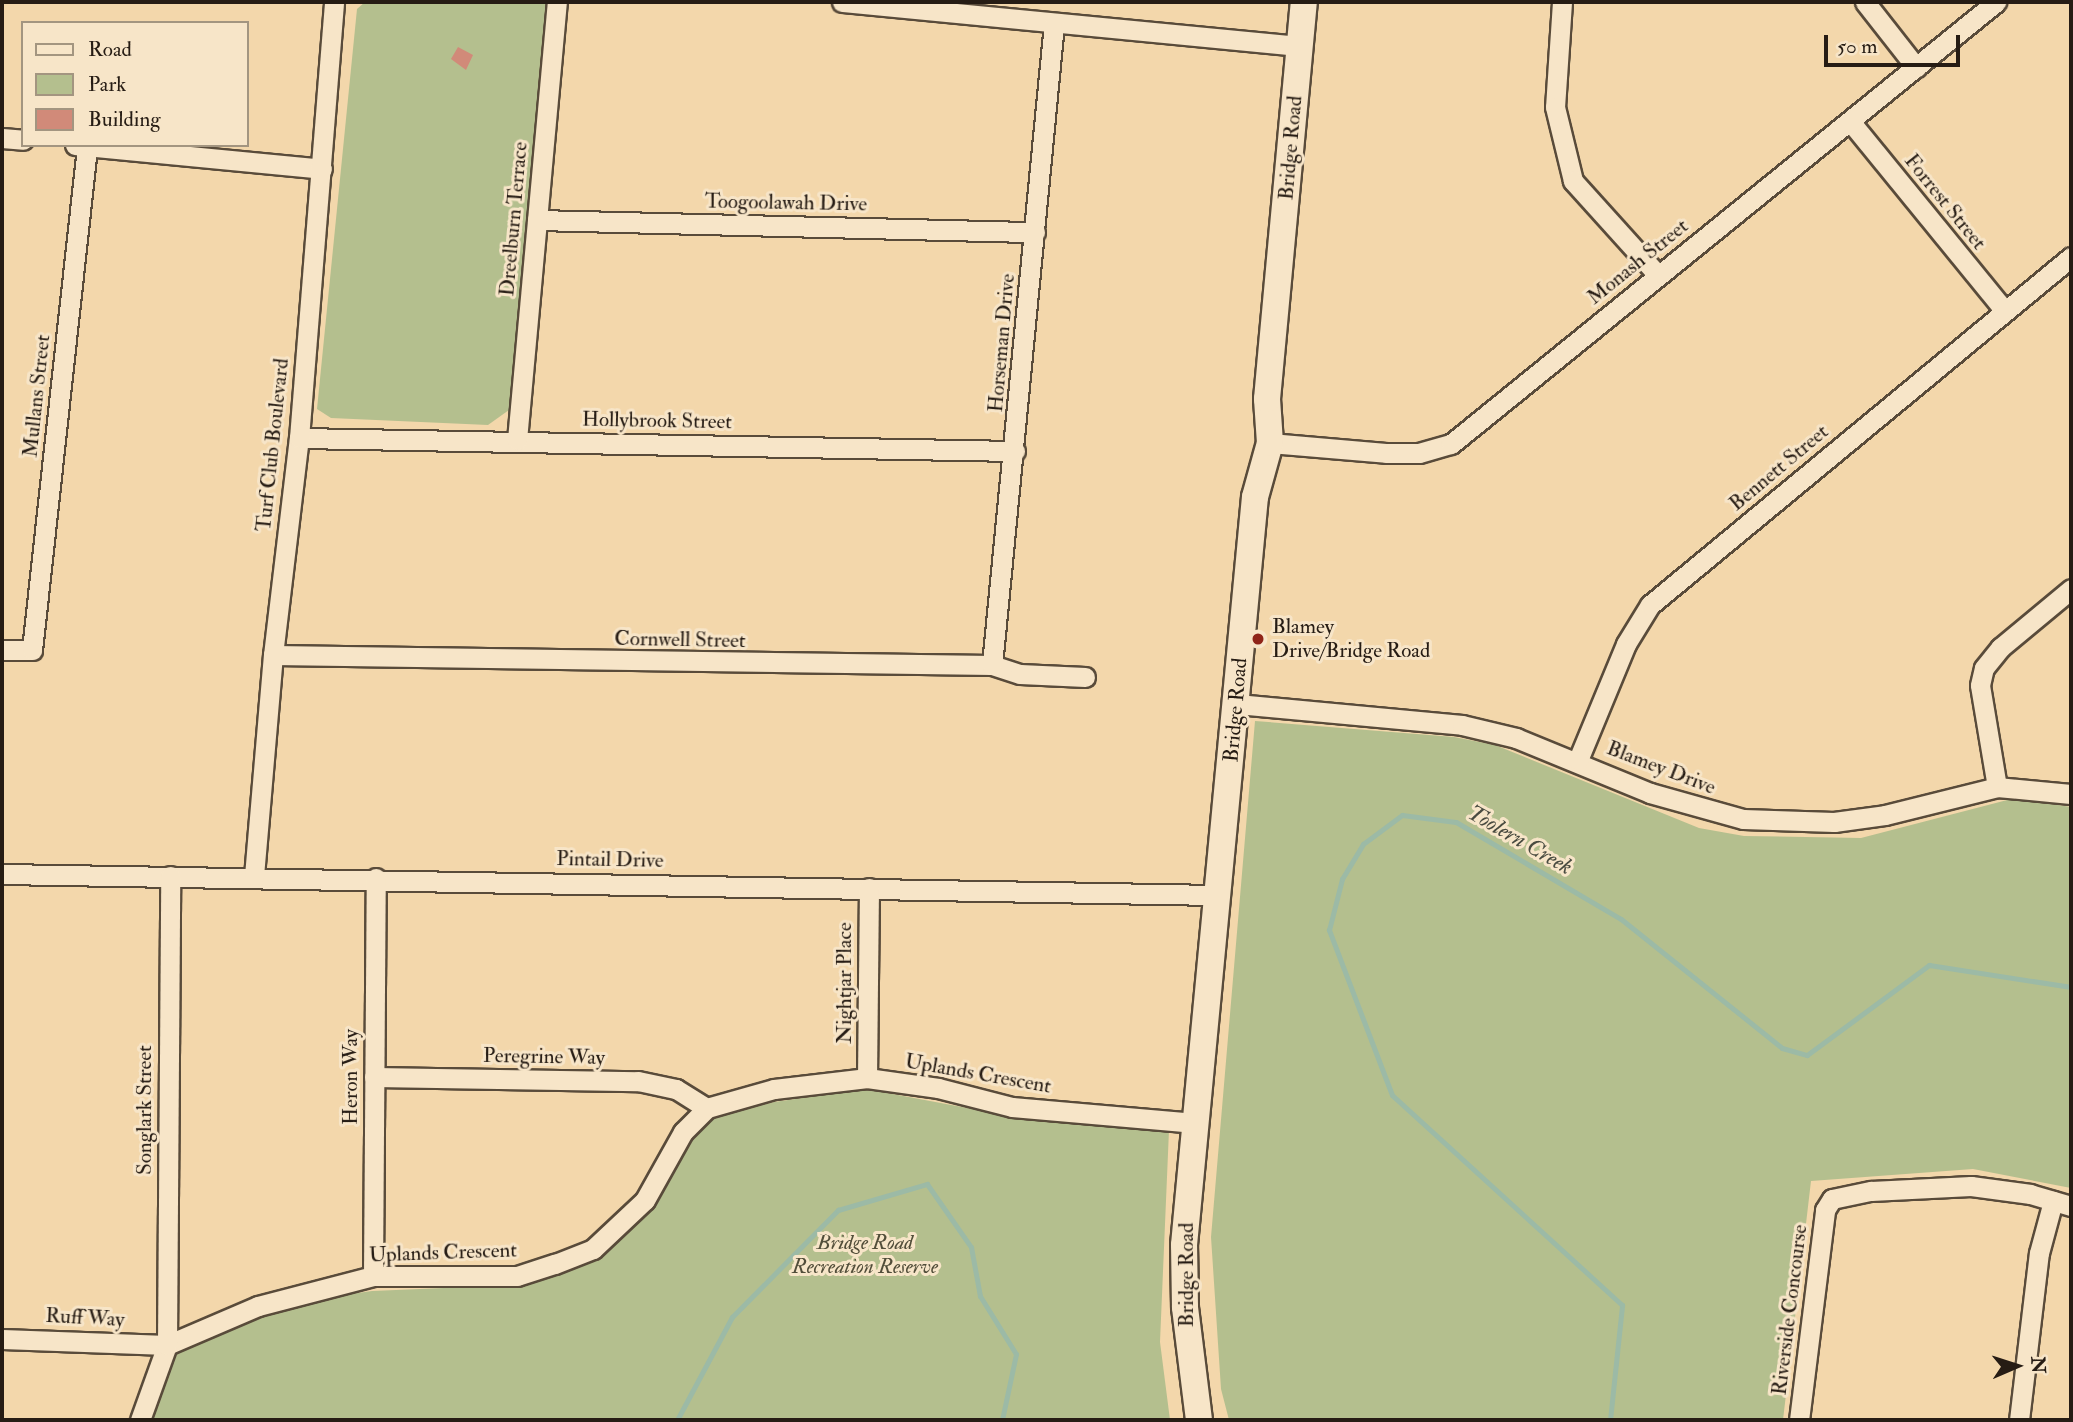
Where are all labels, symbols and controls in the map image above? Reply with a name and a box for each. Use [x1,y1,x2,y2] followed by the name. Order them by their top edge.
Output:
[21,21,248,147] legend
[1828,21,1965,65] scale bar
[1837,33,1878,60] text: 50 m
[88,36,132,63] text: Road
[88,71,126,98] text: Park
[1274,95,1308,201] street label: Bridge Road
[88,106,161,133] text: Building
[495,141,533,297] street label: Dreelburn Terrace
[1899,149,1991,255] street label: Forrest Street
[705,189,867,217] street label: Toogoolawah Drive
[1582,214,1694,310] street label: Monash Street
[983,273,1021,413] street label: Horseman Drive
[18,333,56,459] street label: Mullans Street
[251,357,295,533] street label: Turf Club Boulevard
[582,407,732,435] street label: Hollybrook Street
[1724,419,1834,517] street label: Bennett Street
[1272,614,1430,664] place label: Blamey Drive/Bridge Road
[614,626,746,654] street label: Cornwell Street
[1250,631,1266,647] marker: Blamey Drive/Bridge Road
[1219,657,1253,763] street label: Bridge Road
[1603,736,1719,800] street label: Blamey Drive
[1463,799,1577,881] water label: Toolern Creek
[556,846,664,874] street label: Pintail Drive
[832,922,858,1044] street label: Nightjar Place
[338,1029,364,1125] street label: Heron Way
[483,1043,605,1071] street label: Peregrine Way
[132,1045,158,1175] street label: Songlark Street
[903,1049,1053,1099] street label: Uplands Crescent
[1174,1223,1200,1327] street label: Bridge Road
[1767,1223,1813,1397] street label: Riverside Concourse
[792,1230,938,1280] park label: Bridge Road Recreation Reserve
[369,1238,517,1268] street label: Uplands Crescent
[45,1303,125,1333] street label: Ruff Way
[1982,1331,2052,1401] north arrow
[2026,1356,2050,1374] text: N

